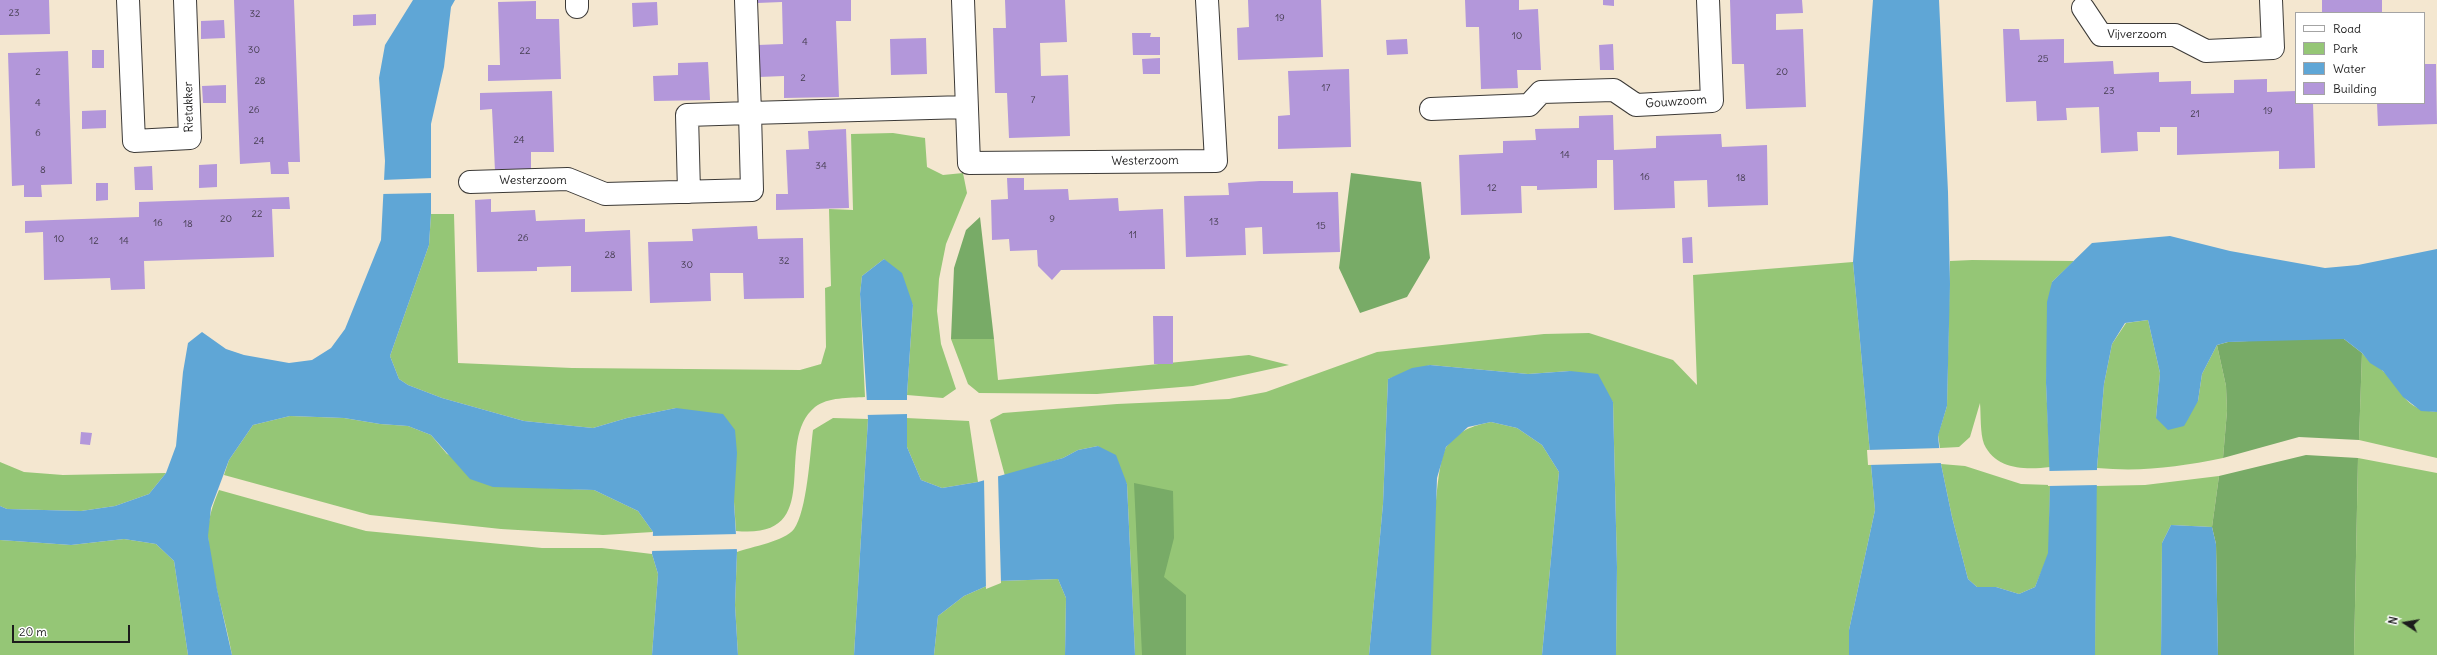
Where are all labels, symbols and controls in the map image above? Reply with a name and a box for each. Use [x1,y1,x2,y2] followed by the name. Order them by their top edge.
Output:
[8,7,20,19] house number: 23
[249,8,261,20] house number: 32
[1275,12,1285,24] house number: 19
[2295,12,2425,104] legend
[2333,21,2361,36] text: Road
[2107,28,2167,42] street label: Vijverzoom
[1512,30,1522,42] house number: 10
[802,36,808,48] house number: 4
[2333,41,2358,56] text: Park
[248,44,260,56] house number: 30
[520,45,530,57] house number: 22
[2037,53,2049,65] house number: 25
[2333,61,2366,76] text: Water
[35,66,41,78] house number: 2
[1776,66,1788,78] house number: 20
[800,72,806,84] house number: 2
[254,75,266,87] house number: 28
[181,81,197,133] street label: Rietakker
[2333,81,2377,96] text: Building
[1322,82,1330,94] house number: 17
[2103,85,2115,97] house number: 23
[1645,93,1707,111] street label: Gouwzoom
[1031,94,1035,106] house number: 7
[35,97,41,109] house number: 4
[248,104,260,116] house number: 26
[2263,105,2273,117] house number: 19
[2190,108,2200,120] house number: 21
[35,127,41,139] house number: 6
[513,134,525,146] house number: 24
[253,135,265,147] house number: 24
[1560,149,1570,161] house number: 14
[1111,153,1179,169] street label: Westerzoom
[815,160,827,172] house number: 34
[40,164,46,176] house number: 8
[1640,171,1650,183] house number: 16
[1736,172,1746,184] house number: 18
[499,174,567,188] street label: Westerzoom
[1487,182,1497,194] house number: 12
[252,208,262,220] house number: 22
[220,213,232,225] house number: 20
[1049,213,1055,225] house number: 9
[1209,216,1219,228] house number: 13
[153,217,163,229] house number: 16
[183,218,193,230] house number: 18
[1316,220,1326,232] house number: 15
[1129,229,1137,241] house number: 11
[517,232,529,244] house number: 26
[54,233,64,245] house number: 10
[89,235,99,247] house number: 12
[119,235,129,247] house number: 14
[604,249,616,261] house number: 28
[778,255,790,267] house number: 32
[681,259,693,271] house number: 30
[2385,603,2425,643] north arrow
[2386,615,2401,626] text: N
[14,617,132,643] scale bar
[19,624,47,639] text: 20 m

